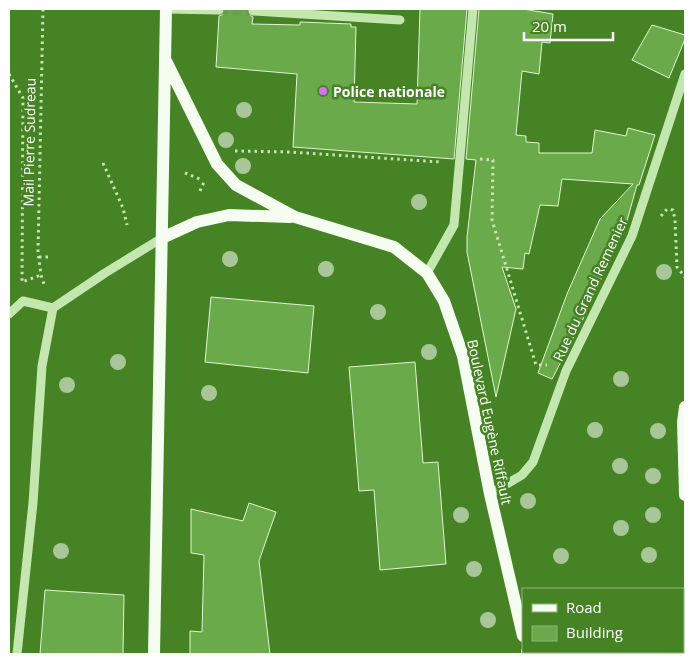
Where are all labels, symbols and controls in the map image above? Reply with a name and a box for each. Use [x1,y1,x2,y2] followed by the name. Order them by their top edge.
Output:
[524,10,613,42] scale bar
[532,16,567,36] text: 20 m
[18,78,40,206] street label: Mail Pierre Sudreau
[333,82,445,101] place label: Police nationale
[317,85,329,97] marker: Police nationale
[548,214,632,364] street label: Rue du Grand Remenier
[463,338,517,506] street label: Boulevard Eugène Riffault
[522,588,684,653] legend
[566,597,602,617] text: Road
[566,622,623,642] text: Building

